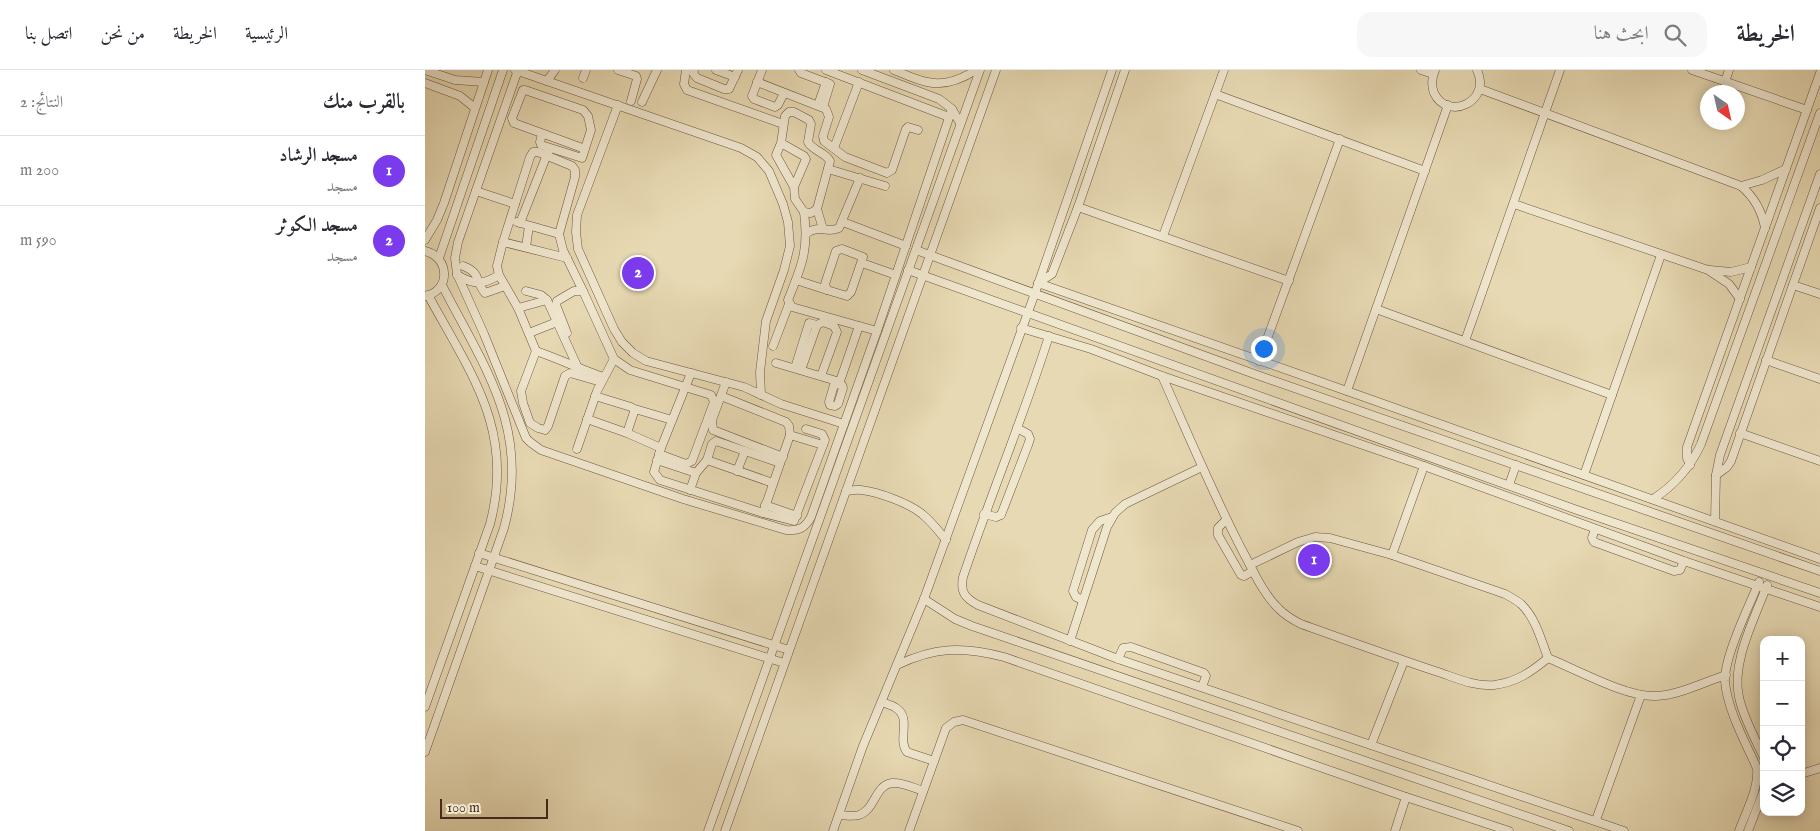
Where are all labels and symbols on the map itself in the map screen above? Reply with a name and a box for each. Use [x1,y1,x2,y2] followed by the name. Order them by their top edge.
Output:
[1700,85,1745,130] north arrow
[622,254,654,292] pin: 2
[1251,336,1277,362] your location
[1298,541,1330,579] pin: 1
[440,796,547,819] scale bar

